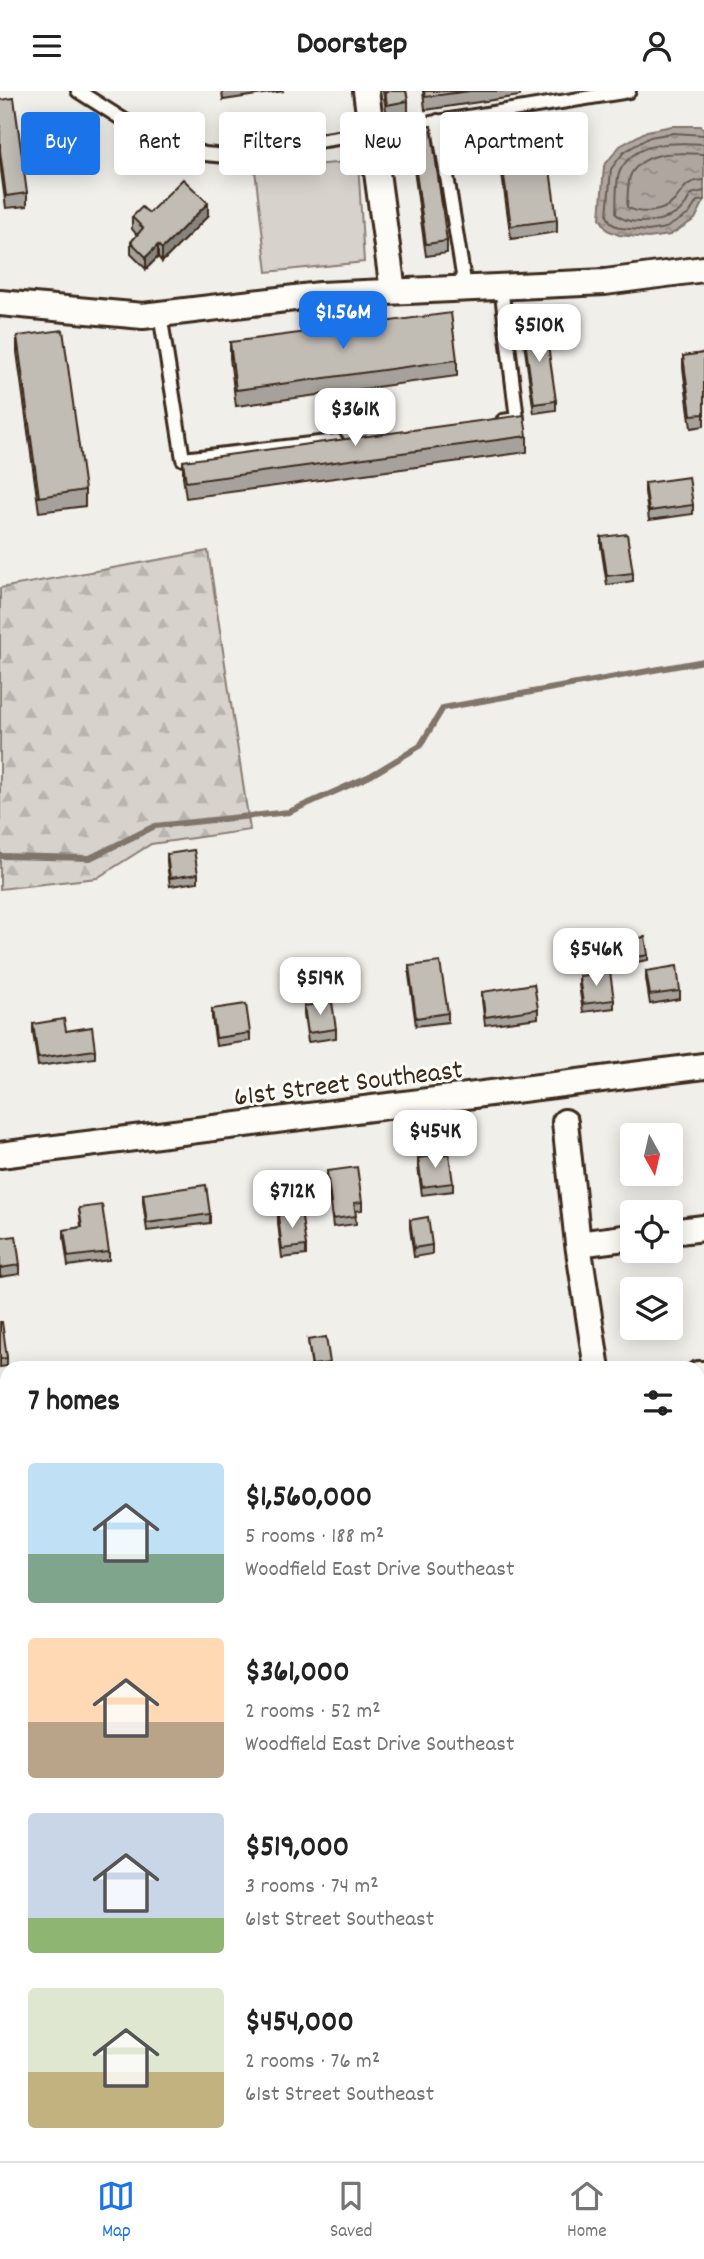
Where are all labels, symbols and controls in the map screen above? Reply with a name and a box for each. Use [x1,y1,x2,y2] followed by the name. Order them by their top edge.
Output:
[297,23,407,69] text: Doorstep
[28,27,66,65] icon: menu
[638,27,676,65] icon: person
[21,112,100,175] chip: Buy
[114,112,205,175] chip: Rent
[219,112,326,175] chip: Filters
[340,112,426,175] chip: New
[440,112,588,175] chip: Apartment
[286,292,400,351] pin: $1.56M
[315,297,371,330] text: $1.56M
[490,305,588,364] pin: $510K
[514,310,564,343] text: $510K
[306,389,404,448] pin: $361K
[331,394,379,427] text: $361K
[547,929,645,988] pin: $546K
[569,934,623,967] text: $546K
[271,957,369,1017] pin: $519K
[296,963,344,996] text: $519K
[232,1052,465,1120] street label: 61st Street Southeast
[386,1111,484,1170] pin: $454K
[409,1116,461,1149] text: $454K
[620,1123,682,1187] north arrow
[620,1123,683,1340] map controls
[243,1171,341,1230] pin: $712K
[269,1176,315,1209] text: $712K
[620,1200,683,1263] button: locate
[620,1277,683,1340] button: layers
[28,1382,120,1425] text: 7 homes
[639,1384,677,1422] icon: filters
[245,1478,372,1521] text: $1,560,000
[84,1491,168,1575] icon: home
[245,1521,384,1554] text: 5 rooms · 188 m²
[245,1554,514,1587] text: Woodfield East Drive Southeast
[245,1653,350,1696] text: $361,000
[84,1666,168,1750] icon: home
[245,1696,381,1729] text: 2 rooms · 52 m²
[245,1729,514,1762] text: Woodfield East Drive Southeast
[245,1828,349,1871] text: $519,000
[84,1841,168,1925] icon: home
[245,1871,379,1904] text: 3 rooms · 74 m²
[245,1904,434,1937] text: 61st Street Southeast
[245,2003,354,2046] text: $454,000
[84,2016,168,2100] icon: home
[245,2046,380,2079] text: 2 rooms · 76 m²
[245,2079,434,2112] text: 61st Street Southeast
[97,2177,135,2246] tab: Map
[330,2177,372,2246] tab: Saved
[567,2177,607,2246] tab: Home

